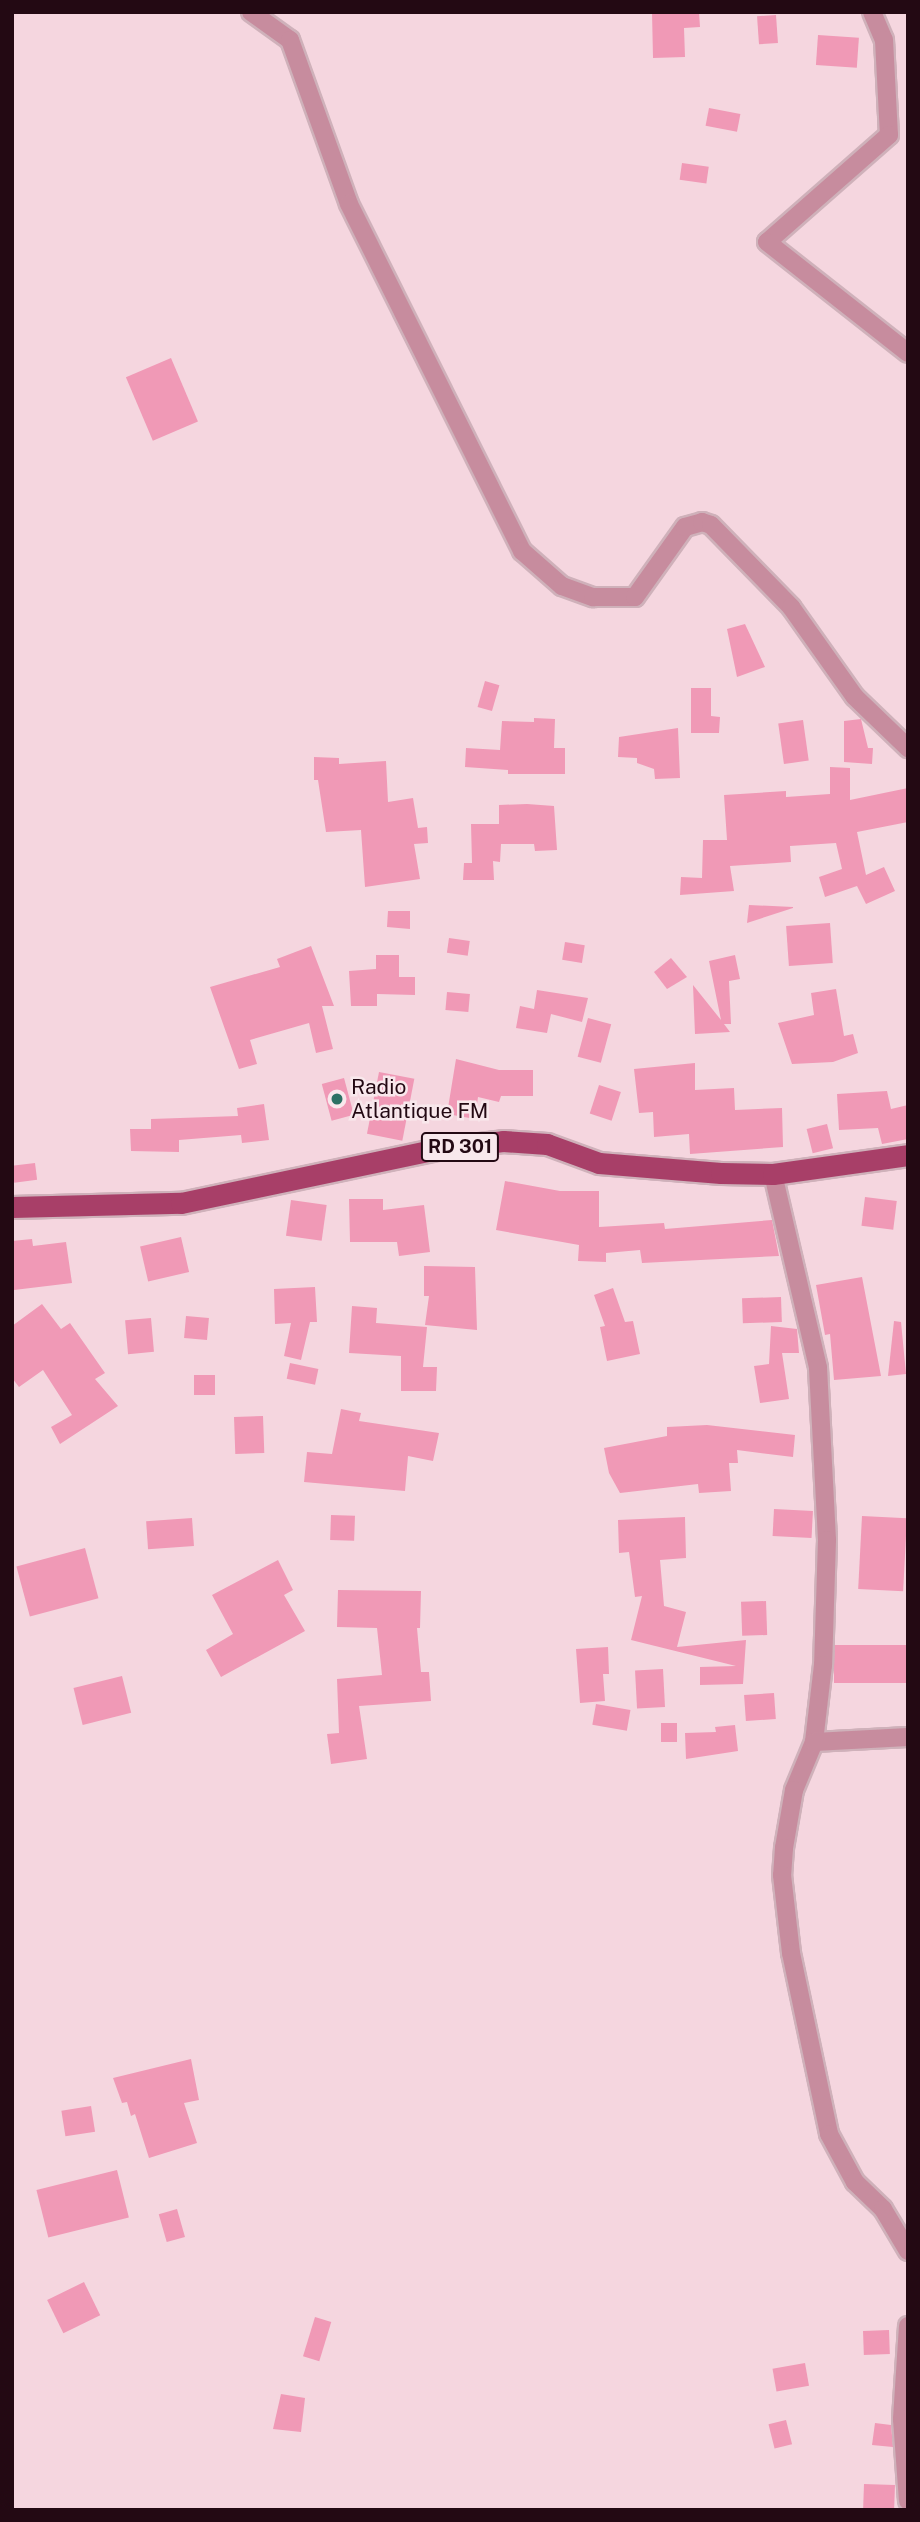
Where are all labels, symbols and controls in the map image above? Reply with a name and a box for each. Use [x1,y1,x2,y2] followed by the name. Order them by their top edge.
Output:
[351,1074,489,1124] place label: Radio Atlantique FM
[329,1091,345,1107] marker: Radio Atlantique FM
[420,1132,500,1162] road number: RD 301

